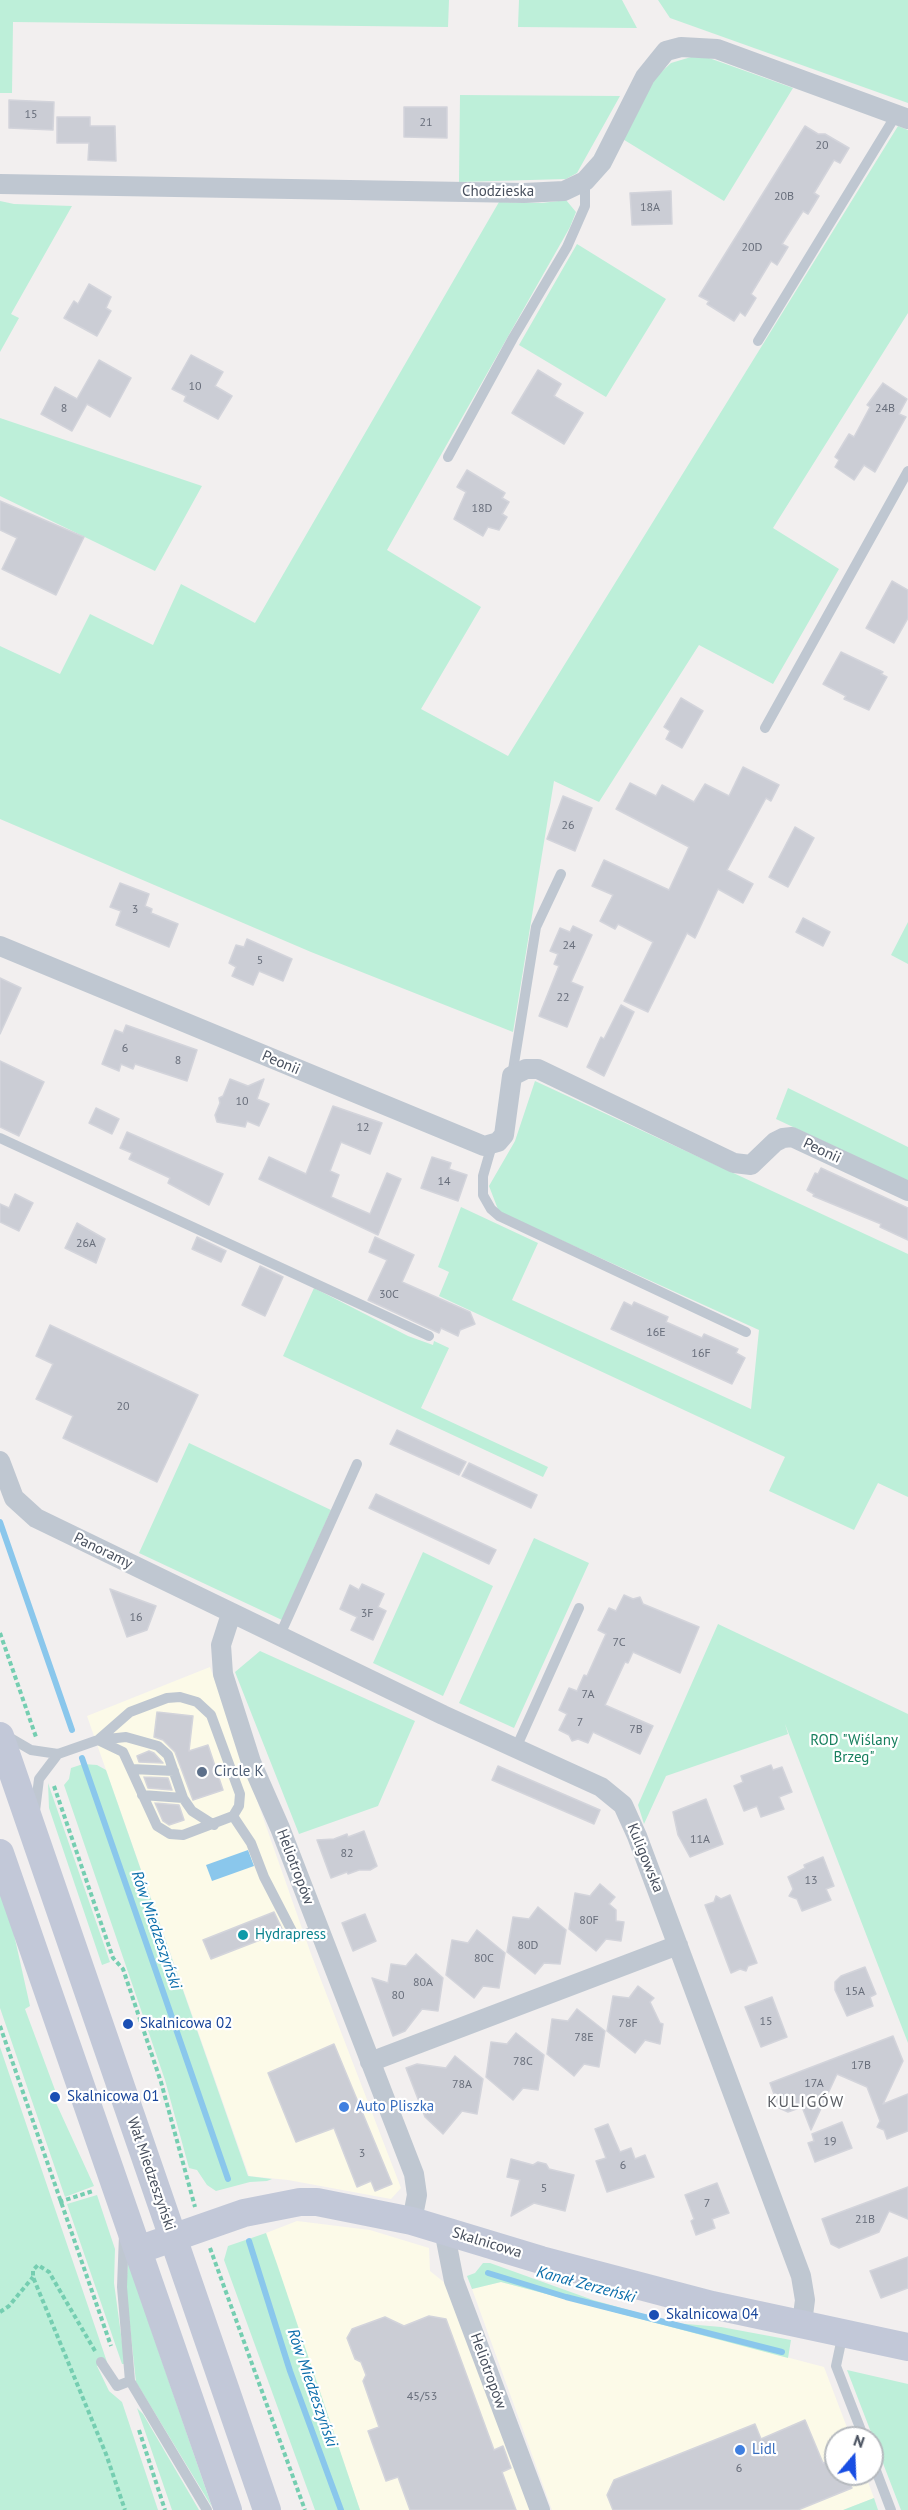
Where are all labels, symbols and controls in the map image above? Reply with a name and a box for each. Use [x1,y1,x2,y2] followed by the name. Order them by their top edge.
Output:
[24,108,38,122] house number: 15
[419,116,433,130] house number: 21
[815,139,829,153] house number: 20
[462,183,534,201] street label: Chodzieska
[774,190,794,204] house number: 20B
[640,201,660,215] house number: 18A
[742,241,762,255] house number: 20D
[188,380,202,394] house number: 10
[61,402,67,416] house number: 8
[875,402,895,416] house number: 24B
[472,502,492,516] house number: 18D
[561,819,575,833] house number: 26
[132,903,138,917] house number: 3
[562,939,576,953] house number: 24
[257,954,263,968] house number: 5
[556,991,570,1005] house number: 22
[122,1042,128,1056] house number: 6
[259,1047,303,1079] street label: Peonii
[175,1054,181,1068] house number: 8
[235,1095,249,1109] house number: 10
[356,1121,370,1135] house number: 12
[800,1134,844,1168] street label: Peonii
[437,1175,451,1189] house number: 14
[76,1237,96,1251] house number: 26A
[379,1288,399,1302] house number: 30C
[646,1326,666,1340] house number: 16E
[691,1347,711,1361] house number: 16F
[116,1400,130,1414] house number: 20
[71,1529,135,1573] street label: Panoramy
[361,1607,373,1621] house number: 3F
[129,1611,143,1625] house number: 16
[612,1636,626,1650] house number: 7C
[582,1688,594,1702] house number: 7A
[577,1716,583,1730] house number: 7
[629,1723,643,1737] house number: 7B
[810,1732,898,1767] park label: ROD "Wiślany Brzeg"
[214,1763,264,1781] place label: Circle K
[195,1765,209,1779] marker: Circle K
[623,1821,667,1895] street label: Kuligowska
[272,1827,318,1907] street label: Heliotropów
[690,1833,710,1847] house number: 11A
[340,1847,354,1861] house number: 82
[127,1868,185,1992] water label: Rów Miedzeszyński
[804,1874,818,1888] house number: 13
[579,1914,599,1928] house number: 80F
[255,1926,326,1944] place label: Hydrapress
[236,1928,250,1942] marker: Hydrapress
[518,1939,538,1953] house number: 80D
[474,1952,494,1966] house number: 80C
[413,1976,433,1990] house number: 80A
[845,1985,865,1999] house number: 15A
[391,1989,405,2003] house number: 80
[140,2015,232,2033] place label: Skalnicowa 02
[759,2015,773,2029] house number: 15
[121,2017,135,2031] marker: Skalnicowa 02
[618,2017,638,2031] house number: 78F
[574,2031,594,2045] house number: 78E
[513,2055,533,2069] house number: 78C
[851,2059,871,2073] house number: 17B
[804,2077,824,2091] house number: 17A
[452,2078,472,2092] house number: 78A
[67,2088,159,2106] place label: Skalnicowa 01
[48,2090,62,2104] marker: Skalnicowa 01
[767,2092,845,2112] district label: KULIGÓW
[356,2098,434,2116] place label: Auto Pliszka
[337,2100,351,2114] marker: Auto Pliszka
[123,2115,179,2233] street label: Wał Miedzeszyński
[823,2135,837,2149] house number: 19
[359,2147,365,2161] house number: 3
[620,2159,626,2173] house number: 6
[541,2182,547,2196] house number: 5
[704,2197,710,2211] house number: 7
[855,2213,875,2227] house number: 21B
[450,2224,524,2262] street label: Skalnicowa
[534,2263,638,2307] water label: Kanał Zerzeński
[666,2306,758,2324] place label: Skalnicowa 04
[647,2308,661,2322] marker: Skalnicowa 04
[283,2326,341,2450] water label: Rów Miedzeszyński
[466,2331,510,2411] street label: Heliotropów
[407,2390,437,2404] house number: 45/53
[824,2426,884,2486] north arrow
[851,2430,867,2452] text: N
[752,2441,776,2459] place label: Lidl
[733,2443,747,2457] marker: Lidl
[736,2462,742,2476] house number: 6

